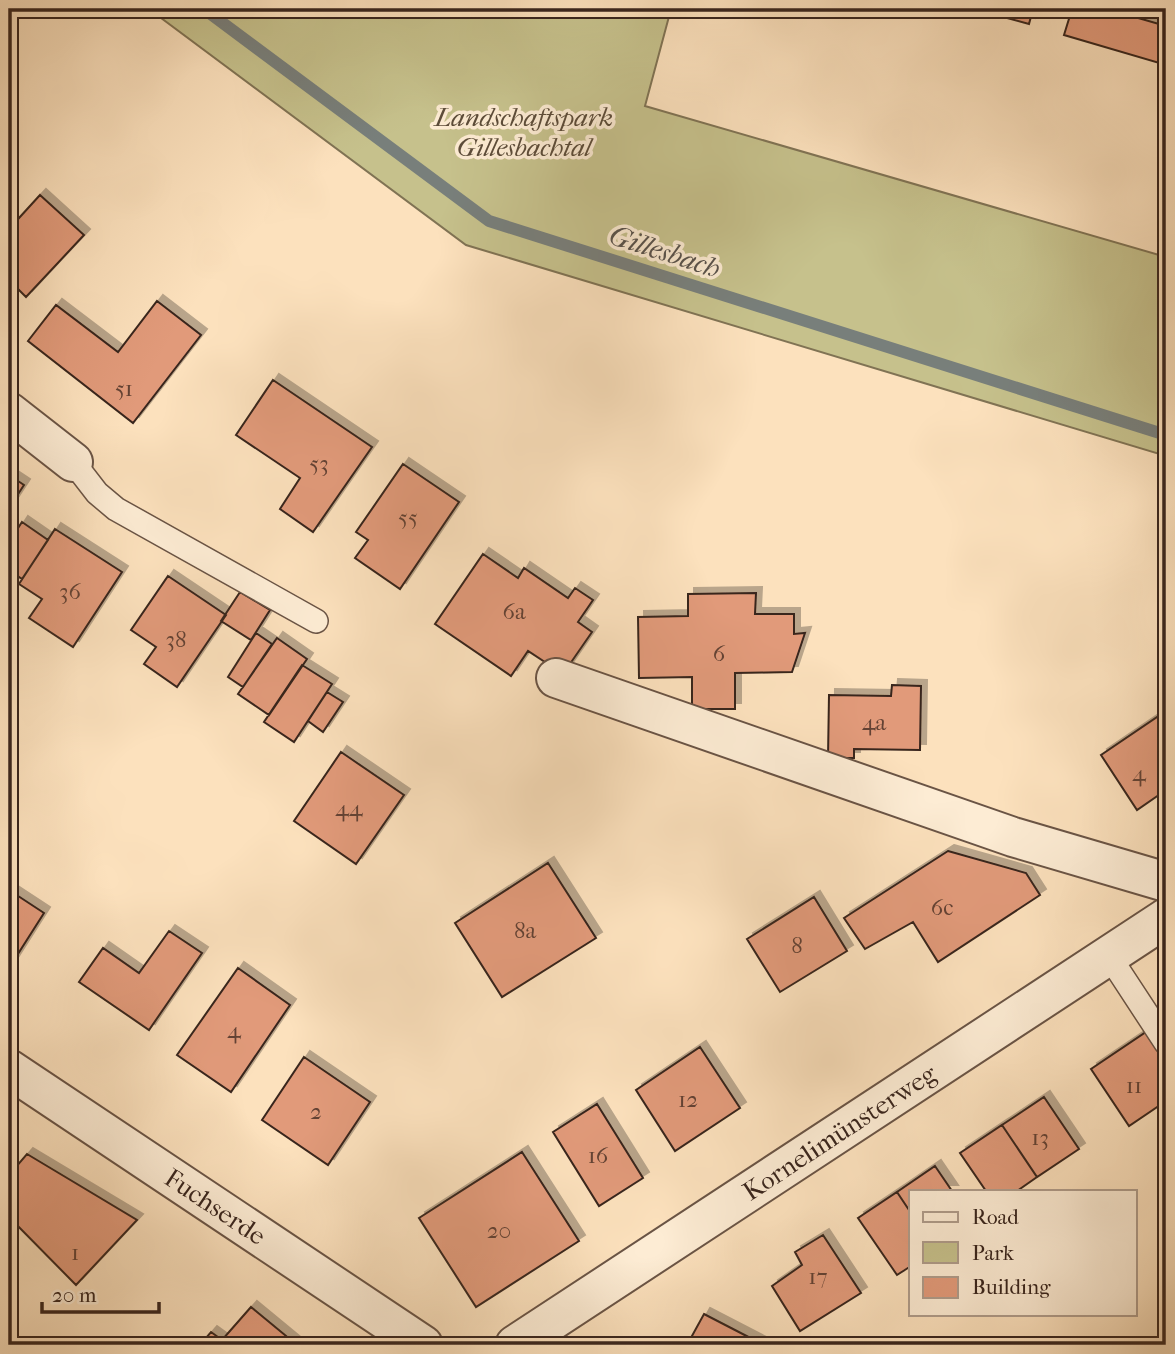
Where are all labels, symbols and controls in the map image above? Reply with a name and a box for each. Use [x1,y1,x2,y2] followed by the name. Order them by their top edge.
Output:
[433,102,613,163] park label: Landschaftspark Gillesbachtal
[605,218,725,285] water label: Gillesbach
[115,375,133,402] house number: 51
[309,450,329,477] house number: 53
[398,504,418,531] house number: 55
[59,578,81,605] house number: 36
[502,598,526,625] house number: 6a
[166,626,187,653] house number: 38
[713,640,726,667] house number: 6
[862,709,886,736] house number: 4a
[1132,760,1147,787] house number: 4
[335,795,364,822] house number: 44
[931,894,953,921] house number: 6c
[514,917,536,944] house number: 8a
[791,932,803,959] house number: 8
[227,1017,242,1044] house number: 4
[737,1057,943,1207] street label: Kornelimünsterweg
[1126,1072,1142,1099] house number: 11
[678,1086,698,1113] house number: 12
[310,1098,322,1125] house number: 2
[1031,1124,1049,1151] house number: 13
[588,1142,609,1169] house number: 16
[159,1162,272,1252] street label: Fuchserde
[909,1190,1136,1316] legend
[972,1205,1019,1229] text: Road
[487,1217,511,1244] house number: 20
[71,1239,79,1266] house number: 1
[972,1241,1014,1265] text: Park
[808,1263,828,1290] house number: 17
[42,1270,159,1314] scale bar
[972,1275,1051,1299] text: Building
[52,1283,97,1307] text: 20 m

